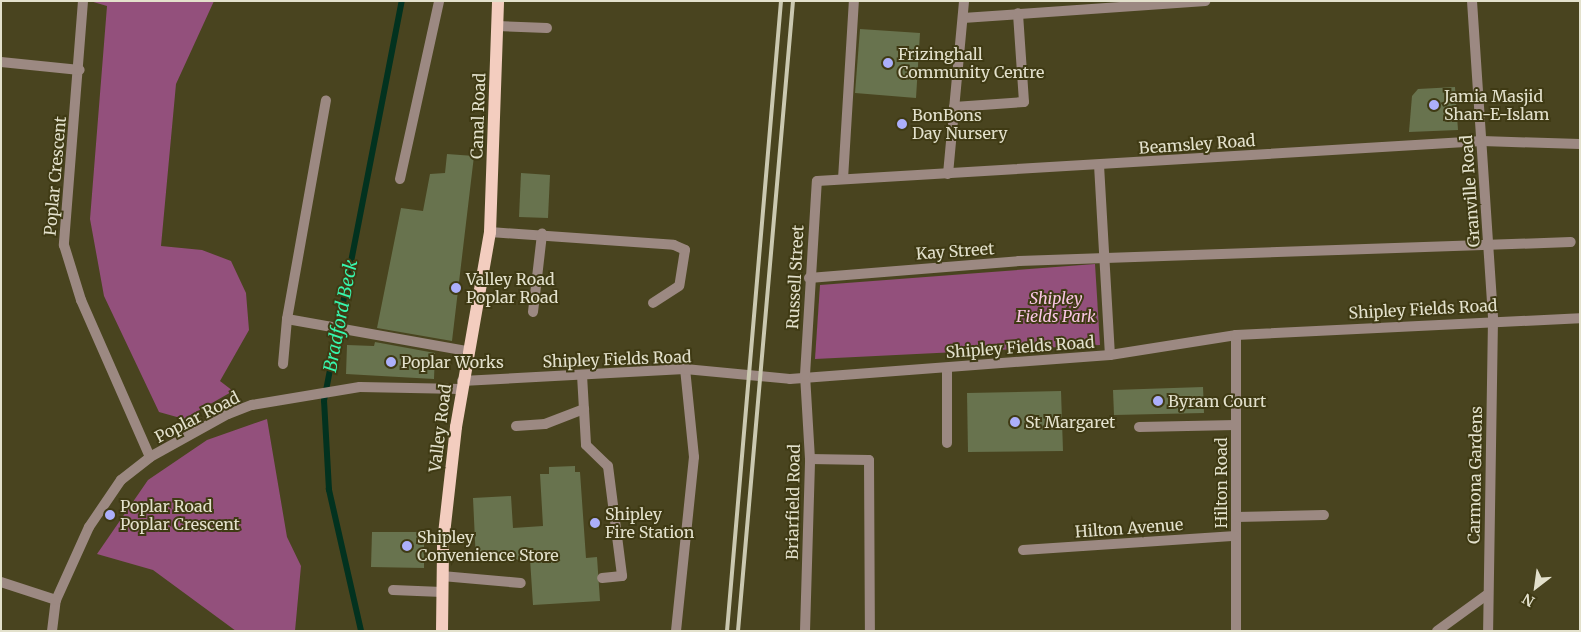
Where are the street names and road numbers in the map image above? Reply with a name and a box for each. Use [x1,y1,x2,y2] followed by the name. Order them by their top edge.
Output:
[467,73,489,159] street label: Canal Road
[40,115,70,237] street label: Poplar Crescent
[1138,130,1256,158] street label: Beamsley Road
[1457,134,1483,248] street label: Granville Road
[783,224,807,330] street label: Russell Street
[915,239,995,263] street label: Kay Street
[1348,296,1498,322] street label: Shipley Fields Road
[945,332,1095,362] street label: Shipley Fields Road
[542,347,692,371] street label: Shipley Fields Road
[425,383,455,473] street label: Valley Road
[151,387,243,447] street label: Poplar Road
[1464,406,1486,544] street label: Carmona Gardens
[1211,437,1231,529] street label: Hilton Road
[782,444,804,560] street label: Briarfield Road
[1074,515,1184,541] street label: Hilton Avenue

